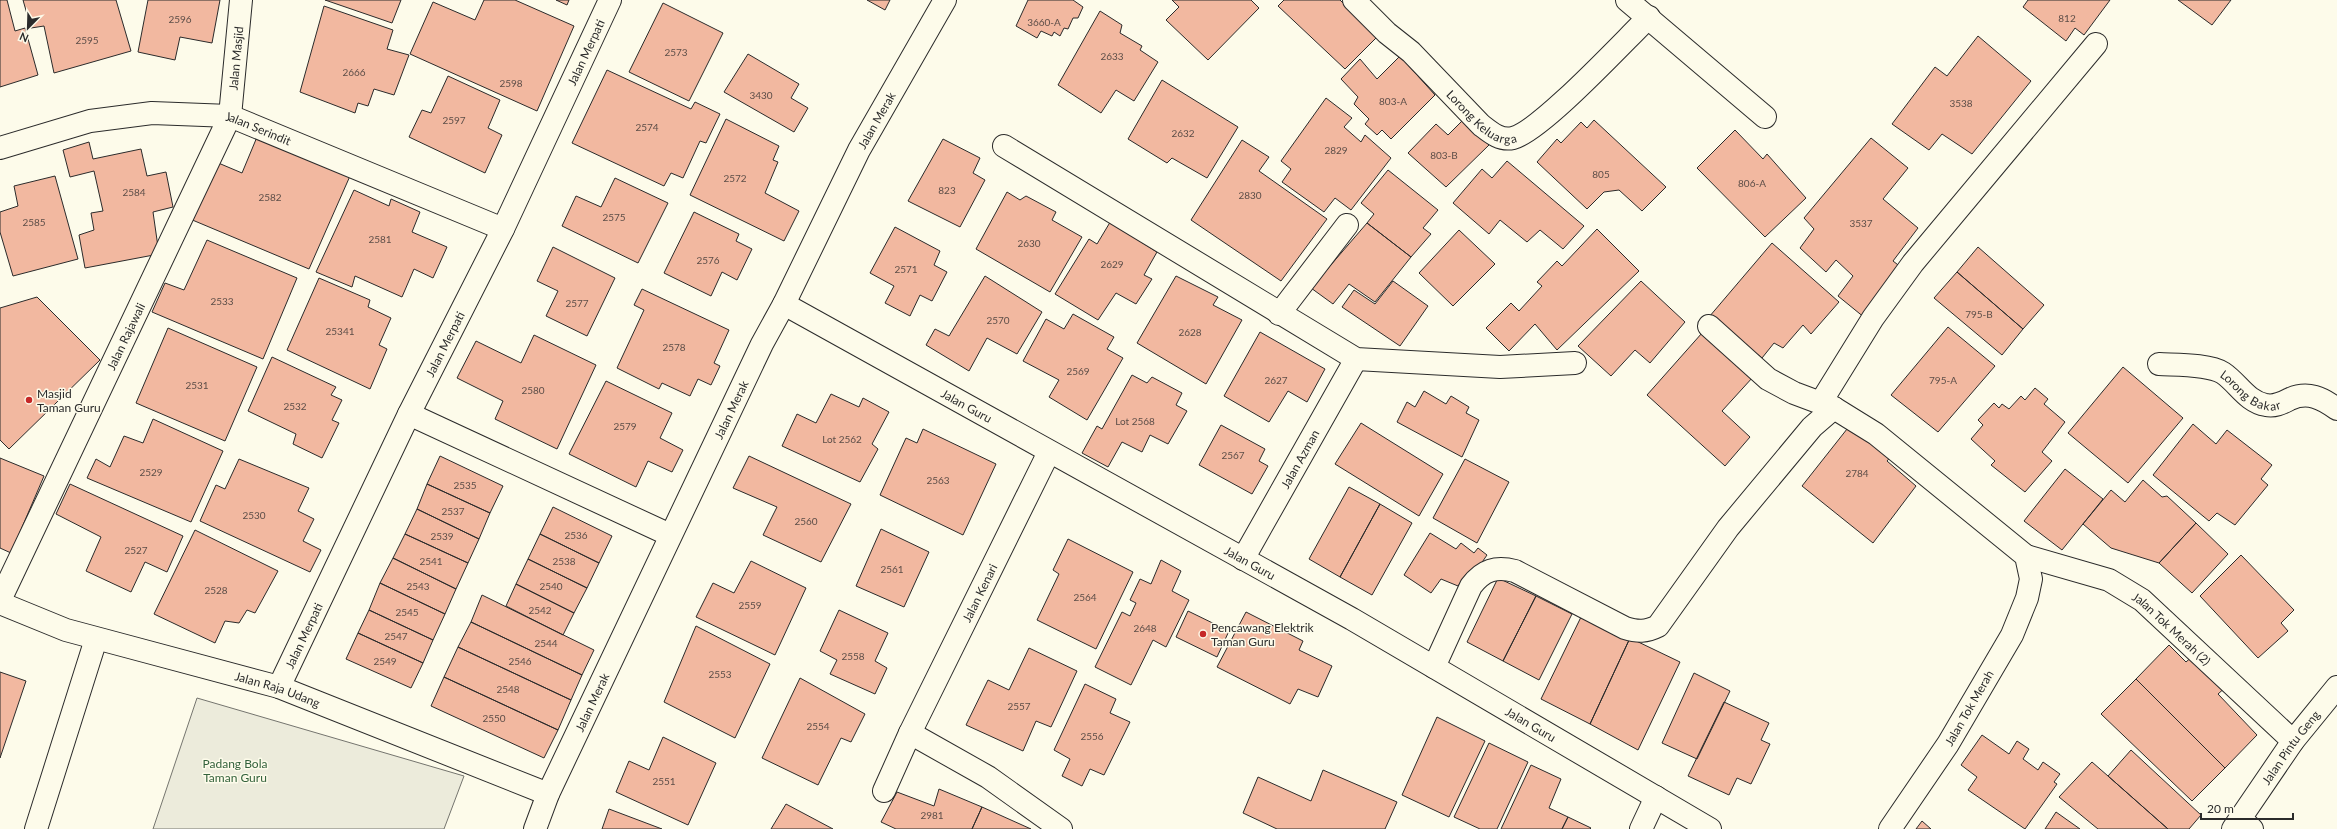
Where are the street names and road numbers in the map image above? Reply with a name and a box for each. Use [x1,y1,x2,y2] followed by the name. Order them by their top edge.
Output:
[564,17,607,88] street label: Jalan Merpati
[225,26,246,91] street label: Jalan Masjid
[1444,87,1518,146] street label: Lorong Keluarga
[854,88,899,151] street label: Jalan Merak
[225,108,294,148] street label: Jalan Serindit
[103,300,148,372] street label: Jalan Rajawali
[422,309,467,379] street label: Jalan Merpati
[2218,366,2283,413] street label: Lorong Bakar
[710,377,752,441] street label: Jalan Merak
[939,385,995,425] street label: Jalan Guru
[1277,427,1322,491] street label: Jalan Azman
[1222,542,1278,583] street label: Jalan Guru
[959,561,1000,624] street label: Jalan Kenari
[2130,589,2214,668] street label: Jalan Tok Merah (2)
[281,600,326,671] street label: Jalan Merpati
[233,668,322,710] street label: Jalan Raja Udang
[1941,668,1997,748] street label: Jalan Tok Merah
[571,670,612,734] street label: Jalan Merak
[1503,703,1559,745] street label: Jalan Guru
[2258,707,2323,787] street label: Jalan Pintu Geng

